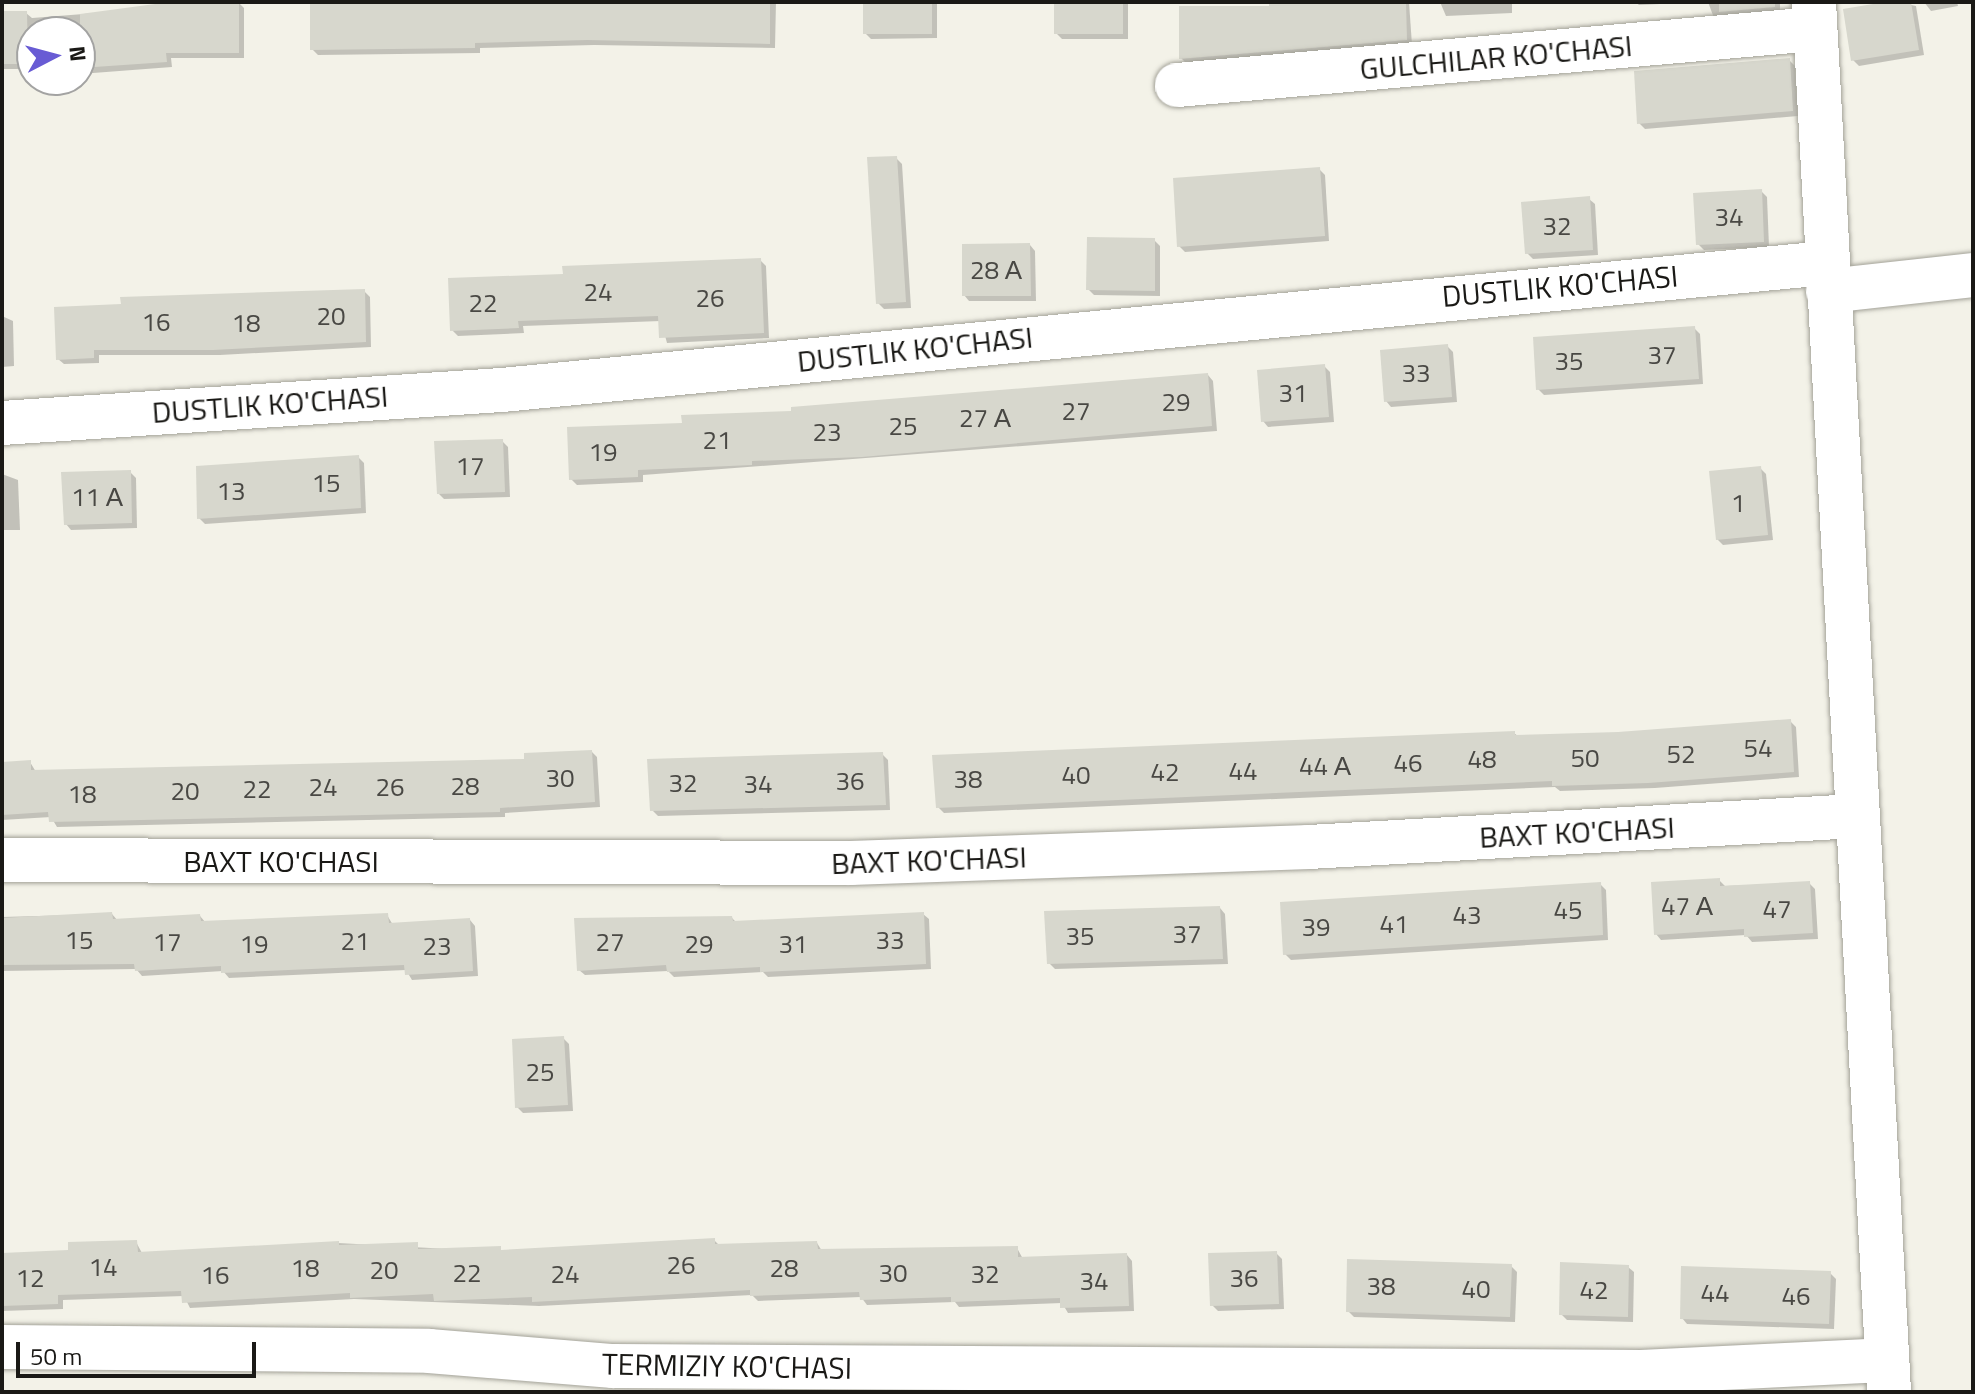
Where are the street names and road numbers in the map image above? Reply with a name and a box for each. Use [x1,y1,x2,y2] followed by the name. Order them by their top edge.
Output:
[1358,27,1634,87] street label: GULCHILAR KO'CHASI
[1441,258,1679,314] street label: DUSTLIK KO'CHASI
[795,319,1035,379] street label: DUSTLIK KO'CHASI
[151,378,389,430] street label: DUSTLIK KO'CHASI
[1478,809,1676,855] street label: BAXT KO'CHASI
[831,839,1027,881] street label: BAXT KO'CHASI
[183,843,379,879] street label: BAXT KO'CHASI
[602,1346,852,1386] street label: TERMIZIY KO'CHASI

